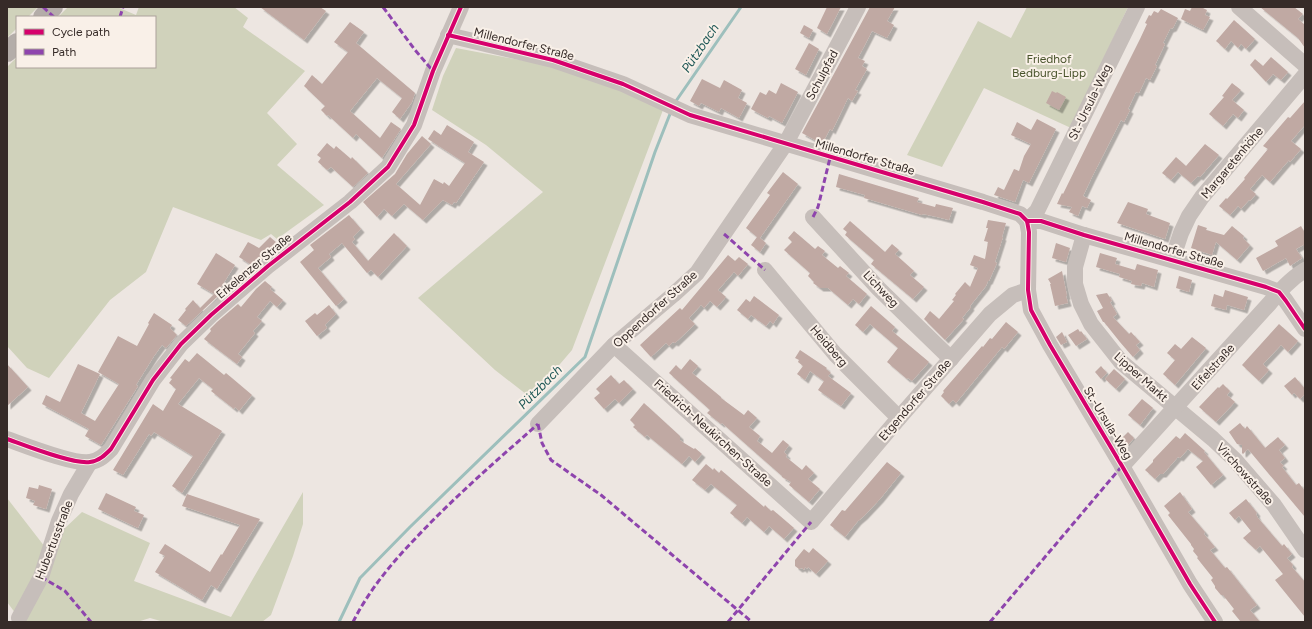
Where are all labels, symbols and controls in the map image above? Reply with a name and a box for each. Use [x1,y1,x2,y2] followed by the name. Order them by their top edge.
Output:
[16,16,156,68] legend
[678,21,722,75] water label: Pützbach
[52,25,110,39] text: Cycle path
[472,25,576,63] street label: Millendorfer Straße
[52,45,76,59] text: Path
[803,48,841,102] street label: Schulpfad
[1012,52,1086,80] park label: Friedhof Bedburg-Lipp
[1066,62,1114,142] street label: St.-Ursula-Weg
[1198,124,1266,201] street label: Margaretenhöhe
[814,136,917,178] street label: Millendorfer Straße
[1123,229,1226,271] street label: Millendorfer Straße
[213,230,295,302] street label: Erkelenzer Straße
[610,267,700,350] street label: Oppendorfer Straße
[860,268,902,310] street label: Lichweg
[807,323,851,369] street label: Heidberg
[1189,341,1238,393] street label: Eifelstraße
[1111,349,1171,405] street label: Lipper Markt
[876,356,954,444] street label: Etgendorfer Straße
[515,362,565,412] water label: Pützbach
[651,376,775,490] street label: Friedrich-Neukirchen-Straße
[1081,384,1135,462] street label: St.-Ursula-Weg
[1214,440,1277,508] street label: Virchowstraße
[32,498,76,582] street label: Hubertusstraße

